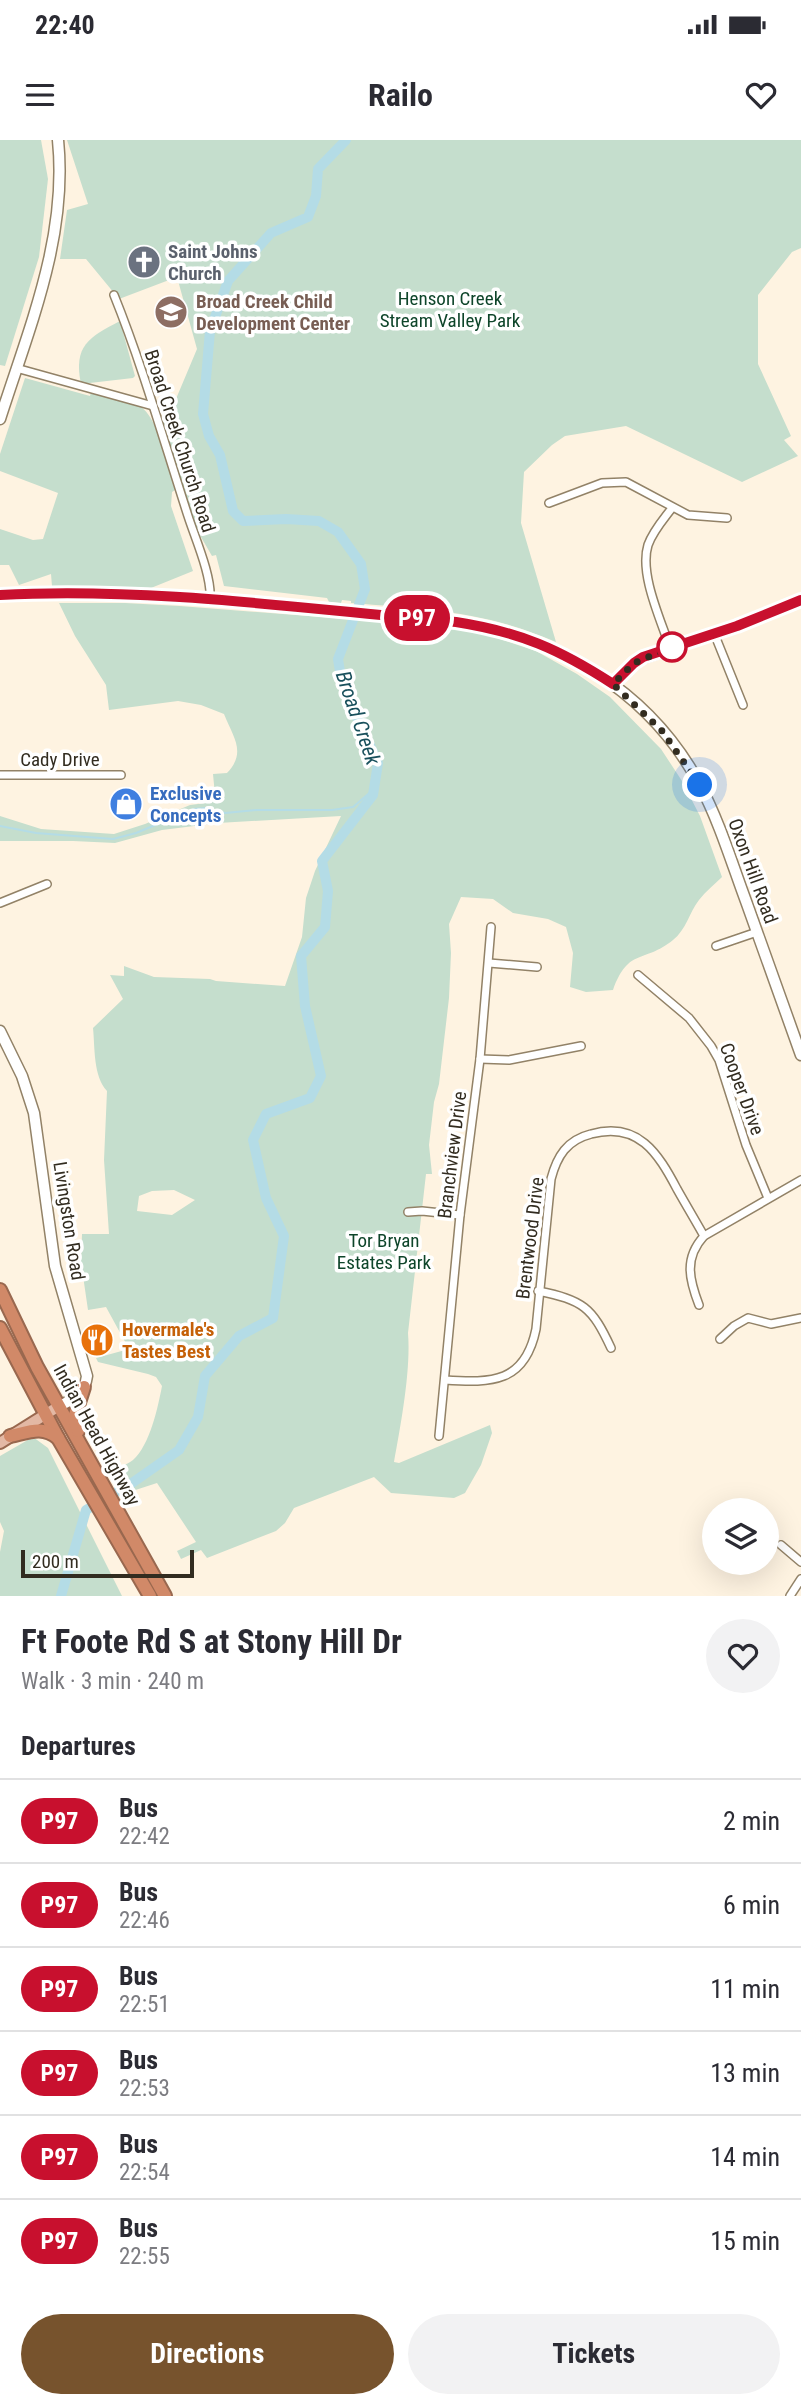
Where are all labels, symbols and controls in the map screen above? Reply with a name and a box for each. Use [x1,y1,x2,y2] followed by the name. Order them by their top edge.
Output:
[35,10,95,40] text: 22:40
[21,76,59,114] icon: menu
[368,76,433,114] text: Railo
[742,76,780,114] icon: heart
[168,240,258,285] place label: Saint Johns Church
[125,243,163,281] church icon: Saint Johns Church
[380,287,521,332] park label: Henson Creek Stream Valley Park
[196,290,350,335] place label: Broad Creek Child Development Center
[152,293,190,331] school or university icon: Broad Creek Child Development Center
[140,347,220,535] street label: Broad Creek Church Road
[377,595,457,641] line badge: P97
[398,604,436,632] text: P97
[657,632,687,662] unlabelled marker
[331,668,386,769] water label: Broad Creek
[20,748,100,771] street label: Cady Drive
[682,767,717,802] your location
[150,782,222,827] place label: Exclusive Concepts
[107,785,145,823] shop icon: Exclusive Concepts
[723,815,783,927] street label: Oxon Hill Road
[715,1040,769,1138] street label: Cooper Drive
[433,1090,471,1220] street label: Branchview Drive
[48,1160,90,1282] street label: Livingston Road
[511,1176,549,1300] street label: Brentwood Drive
[337,1229,432,1274] park label: Tor Bryan Estates Park
[122,1318,214,1363] place label: Hovermale's Tastes Best
[78,1321,116,1359] restaurant icon: Hovermale's Tastes Best
[49,1360,145,1510] street label: Indian Head Highway
[702,1498,779,1575] map controls
[702,1498,779,1575] button: layers
[21,1547,194,1579] scale bar
[32,1550,79,1573] text: 200 m
[706,1619,780,1693] button: heart
[21,1622,402,1661] text: Ft Foote Rd S at Stony Hill Dr
[21,1668,204,1695] text: Walk · 3 min · 240 m
[21,1731,136,1761] text: Departures
[119,1793,158,1823] text: Bus
[723,1806,780,1836] text: 2 min
[41,1807,78,1835] text: P97
[119,1823,170,1850] text: 22:42
[119,1877,158,1907] text: Bus
[723,1890,780,1920] text: 6 min
[41,1891,78,1919] text: P97
[119,1907,170,1934] text: 22:46
[119,1961,158,1991] text: Bus
[710,1974,780,2004] text: 11 min
[41,1975,78,2003] text: P97
[119,1991,170,2018] text: 22:51
[119,2045,158,2075] text: Bus
[710,2058,780,2088] text: 13 min
[41,2059,78,2087] text: P97
[119,2075,170,2102] text: 22:53
[119,2129,158,2159] text: Bus
[710,2142,780,2172] text: 14 min
[41,2143,78,2171] text: P97
[119,2159,170,2186] text: 22:54
[119,2213,158,2243] text: Bus
[710,2226,780,2256] text: 15 min
[41,2227,78,2255] text: P97
[119,2243,170,2270] text: 22:55
[21,2314,394,2394] button: Directions
[408,2314,780,2394] button: Tickets

